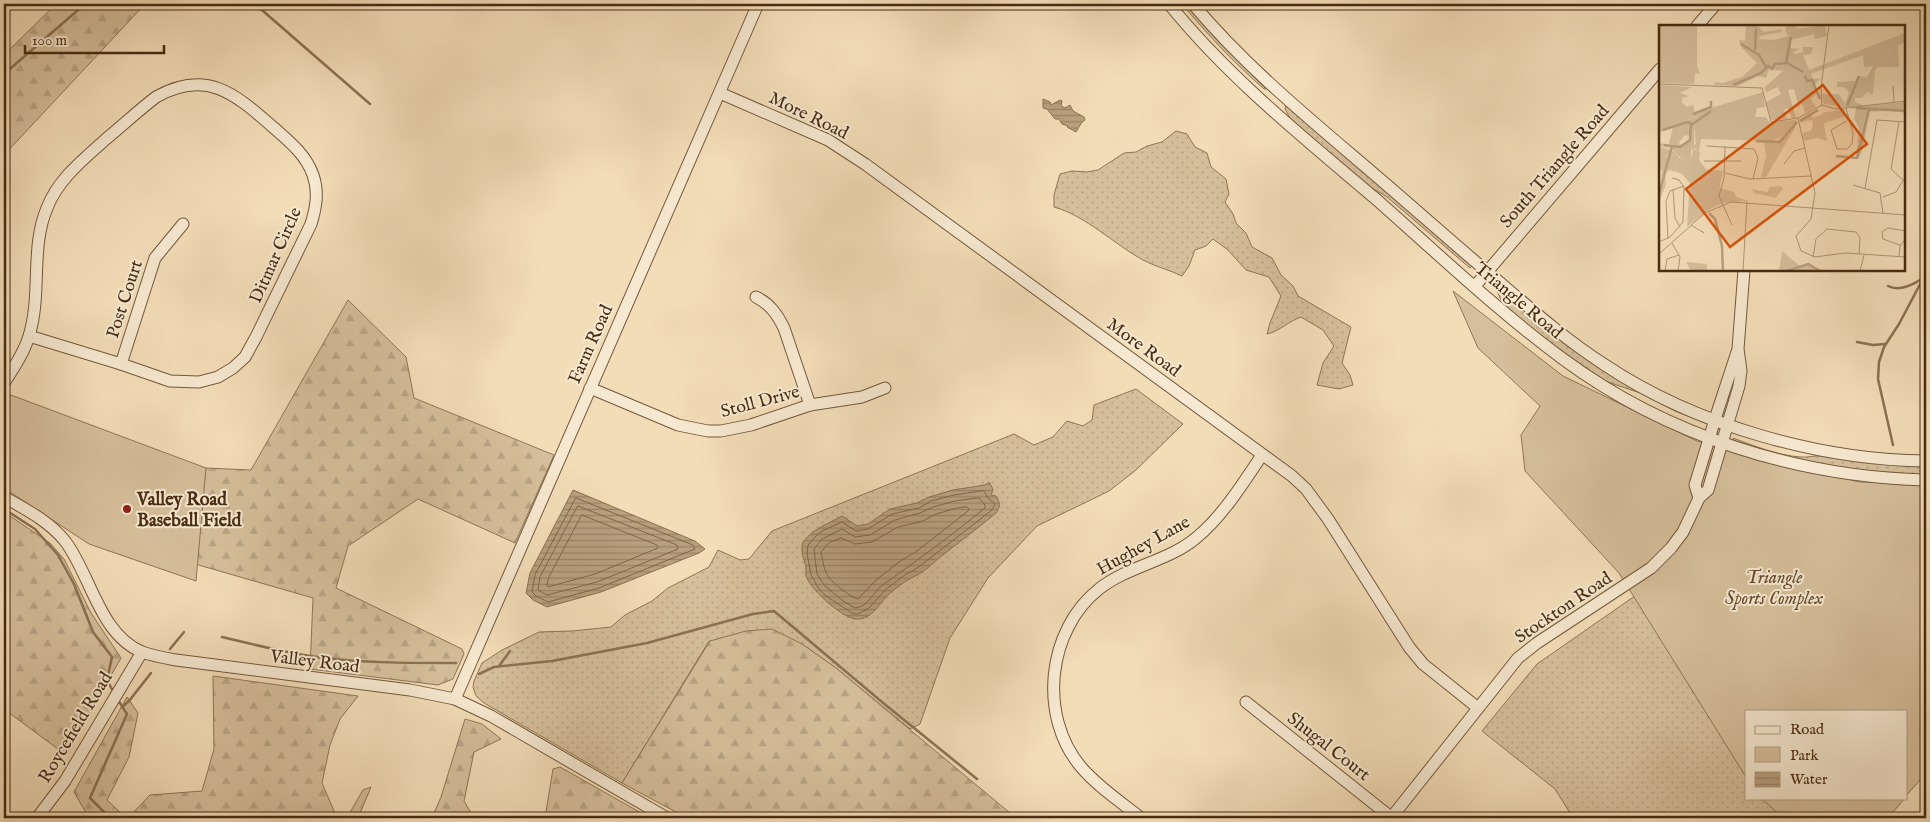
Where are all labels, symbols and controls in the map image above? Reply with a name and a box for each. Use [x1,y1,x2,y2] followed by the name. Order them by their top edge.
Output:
[25,22,164,54] scale bar
[1659,25,1905,271] inset map
[32,31,68,50] text: 100 m
[765,87,852,146] street label: More Road
[1495,100,1615,233] street label: South Triangle Road
[245,204,308,307] street label: Ditmar Circle
[102,257,149,341] street label: Post Court
[1469,258,1567,345] street label: Triangle Road
[564,301,619,388] street label: Farm Road
[1102,314,1185,383] street label: More Road
[718,381,802,424] street label: Stoll Drive
[136,489,242,533] place label: Valley Road Baseball Field
[121,503,133,515] marker: Valley Road Baseball Field
[1093,511,1194,581] street label: Hughey Lane
[1511,567,1617,649] street label: Stockton Road
[1725,567,1823,611] park label: Triangle Sports Complex
[268,645,361,679] street label: Valley Road
[34,668,119,788] street label: Roycefield Road
[1282,708,1374,787] street label: Shugal Court
[1745,710,1908,800] legend
[1790,720,1825,739] text: Road
[1790,746,1820,765] text: Park
[1790,770,1828,789] text: Water

